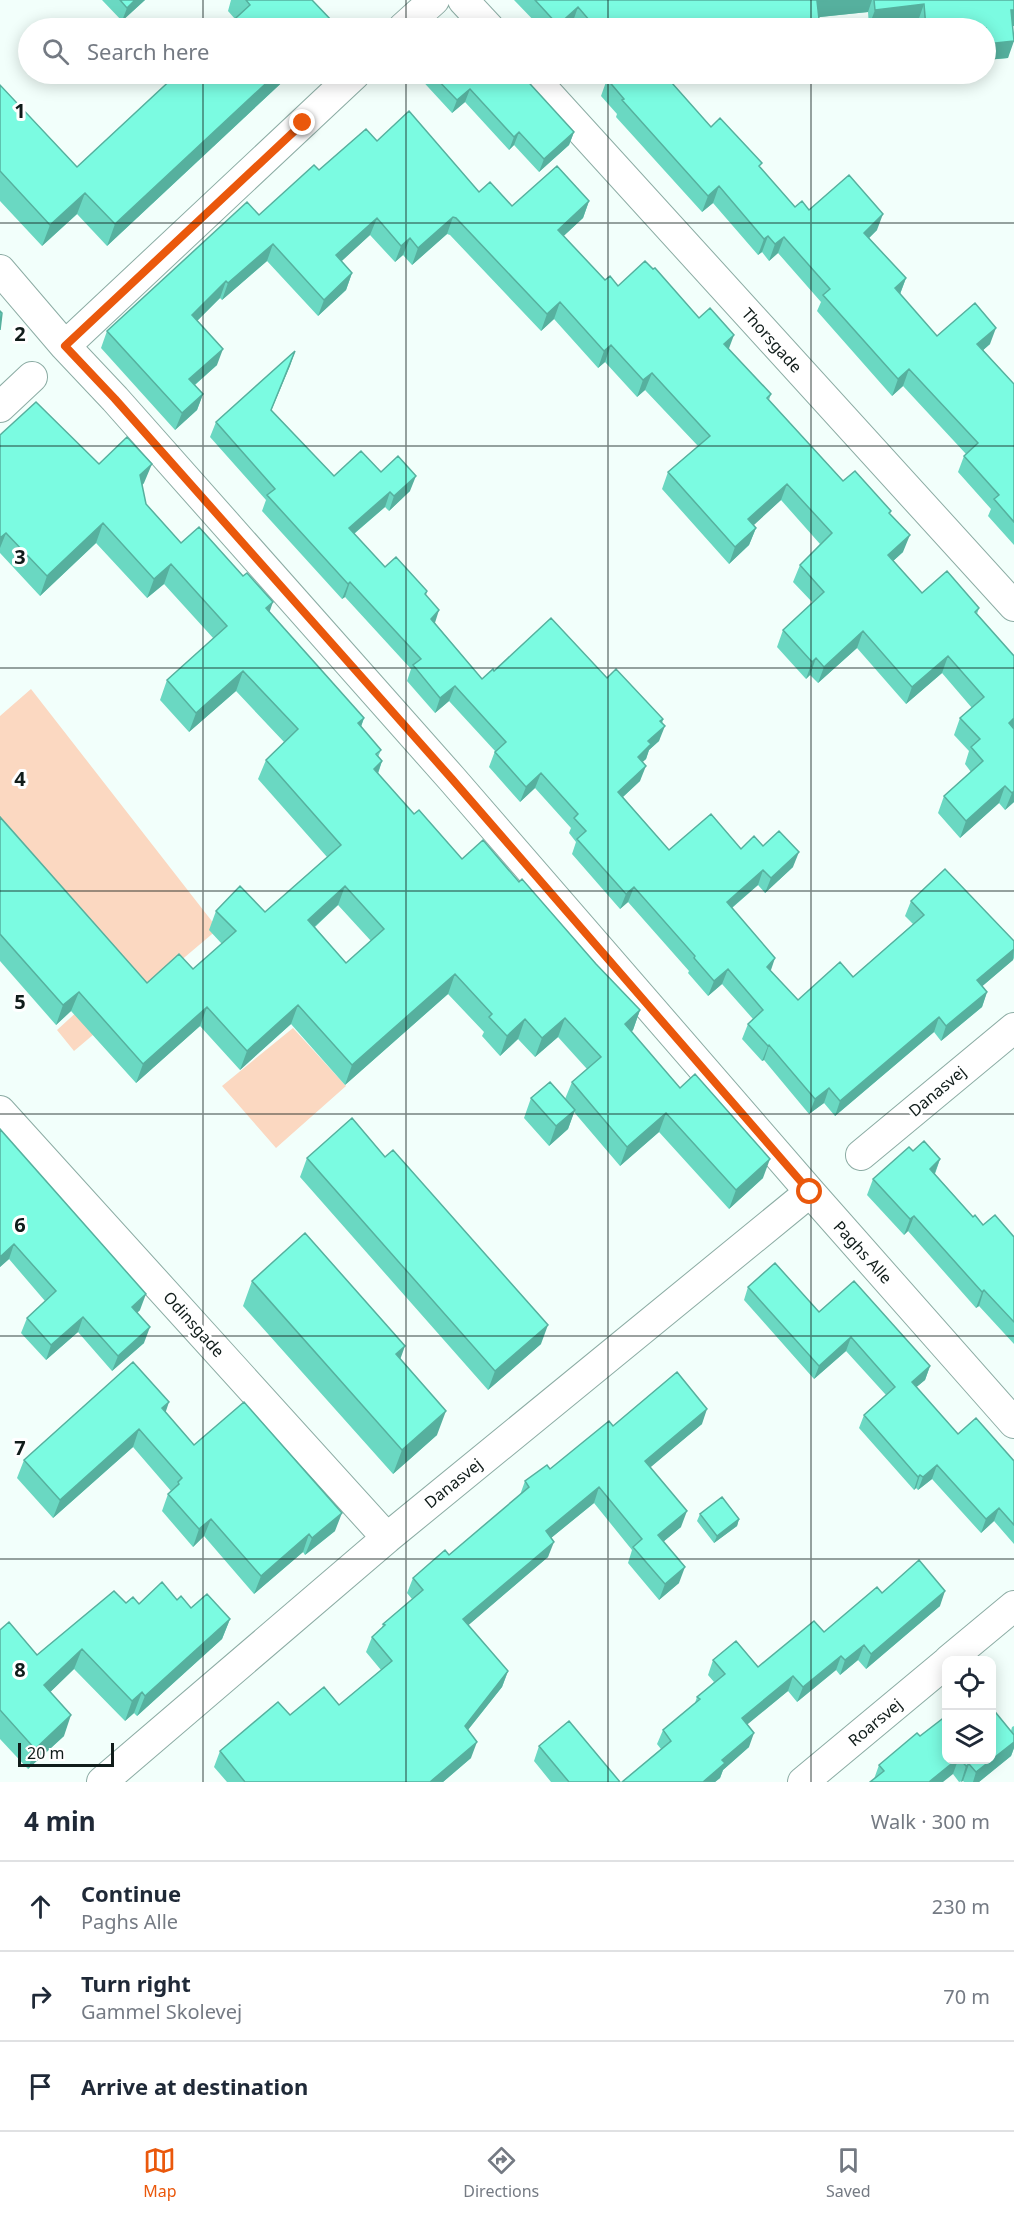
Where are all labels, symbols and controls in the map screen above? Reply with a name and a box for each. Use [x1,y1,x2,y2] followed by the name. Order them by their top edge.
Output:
[18,18,996,84] search box
[39,35,72,68] icon: search
[87,36,209,66] text: Search here
[14,97,26,124] text: 1
[289,109,315,135] route end
[737,303,807,377] street label: Thorsgade
[14,320,26,347] text: 2
[14,543,26,570] text: 3
[14,765,26,792] text: 4
[14,988,26,1015] text: 5
[904,1061,970,1121] street label: Danasvej
[796,1178,822,1204] route start
[14,1211,26,1238] text: 6
[829,1216,897,1288] street label: Paghs Alle
[158,1286,230,1362] street label: Odinsgade
[14,1434,26,1461] text: 7
[419,1453,487,1513] street label: Danasvej
[14,1656,26,1683] text: 8
[942,1656,996,1764] map controls
[942,1656,996,1710] button: locate
[843,1693,907,1751] street label: Roarsvej
[942,1710,996,1764] button: layers
[18,1740,114,1768] scale bar
[27,1742,64,1764] text: 20 m
[24,1803,96,1839] text: 4 min
[871,1808,990,1835] text: Walk · 300 m
[81,1878,181,1908] text: Continue
[24,1890,57,1923] icon: ahead
[932,1893,990,1920] text: 230 m
[81,1908,178,1935] text: Paghs Alle
[81,1968,191,1998] text: Turn right
[24,1980,57,2013] icon: right
[943,1983,990,2010] text: 70 m
[81,1998,242,2025] text: Gammel Skolevej
[24,2070,57,2103] icon: arrive
[81,2071,308,2101] text: Arrive at destination
[143,2144,177,2202] tab: Map
[463,2144,539,2202] tab: Directions
[826,2144,871,2202] tab: Saved

